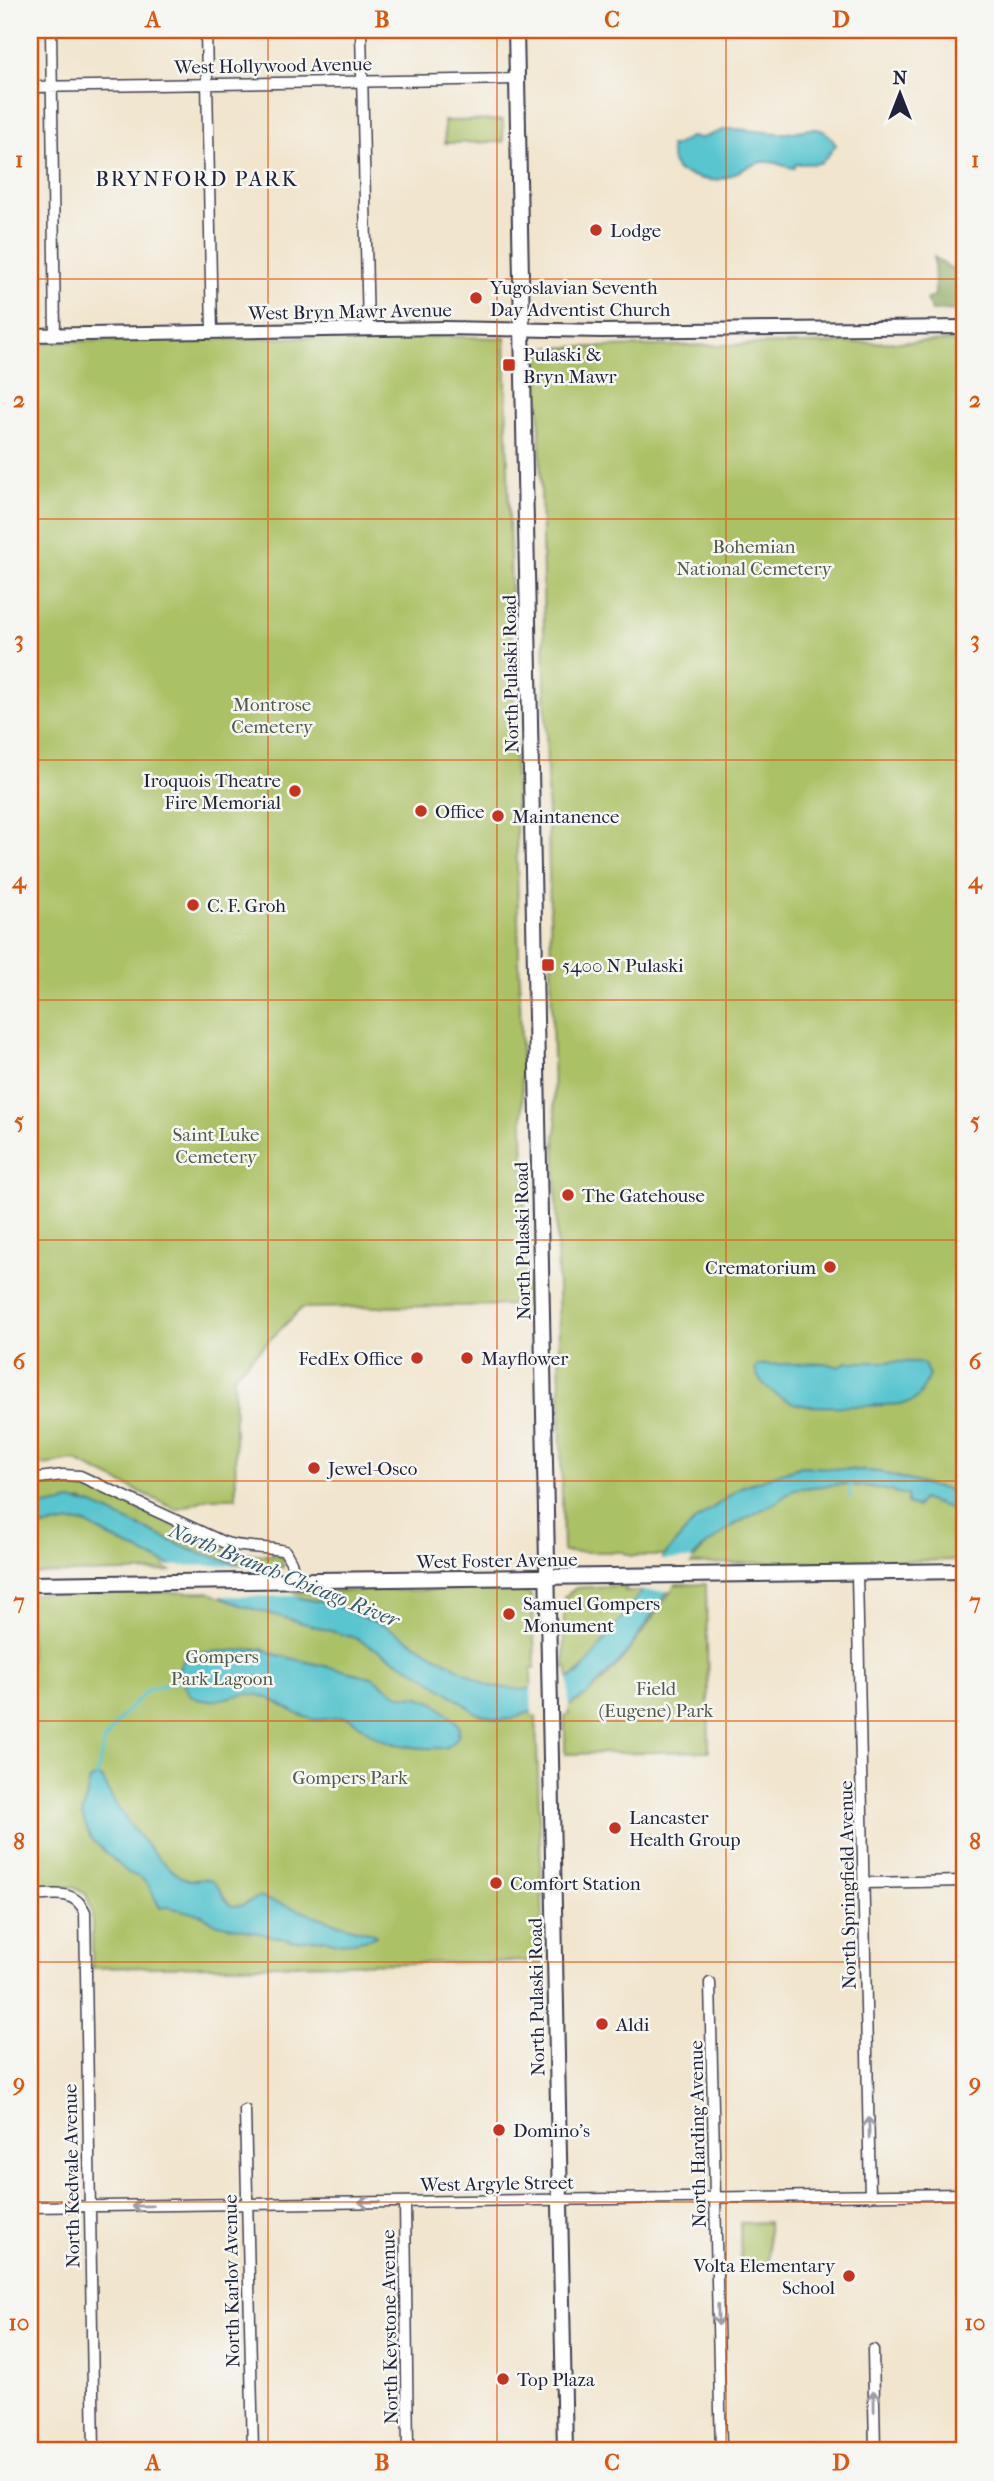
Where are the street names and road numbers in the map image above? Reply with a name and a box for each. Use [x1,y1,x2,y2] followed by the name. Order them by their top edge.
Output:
[173,53,372,79] street label: West Hollywood Avenue
[247,299,452,325] street label: West Bryn Mawr Avenue
[499,594,523,753] street label: North Pulaski Road
[511,1161,535,1320] street label: North Pulaski Road
[415,1549,578,1573] street label: West Foster Avenue
[835,1780,861,1990] street label: North Springfield Avenue
[525,1917,549,2076] street label: North Pulaski Road
[685,2040,711,2228] street label: North Harding Avenue
[59,2084,85,2268] street label: North Kedvale Avenue
[419,2172,574,2196] street label: West Argyle Street
[219,2194,245,2368] street label: North Karlov Avenue
[377,2229,403,2425] street label: North Keystone Avenue

